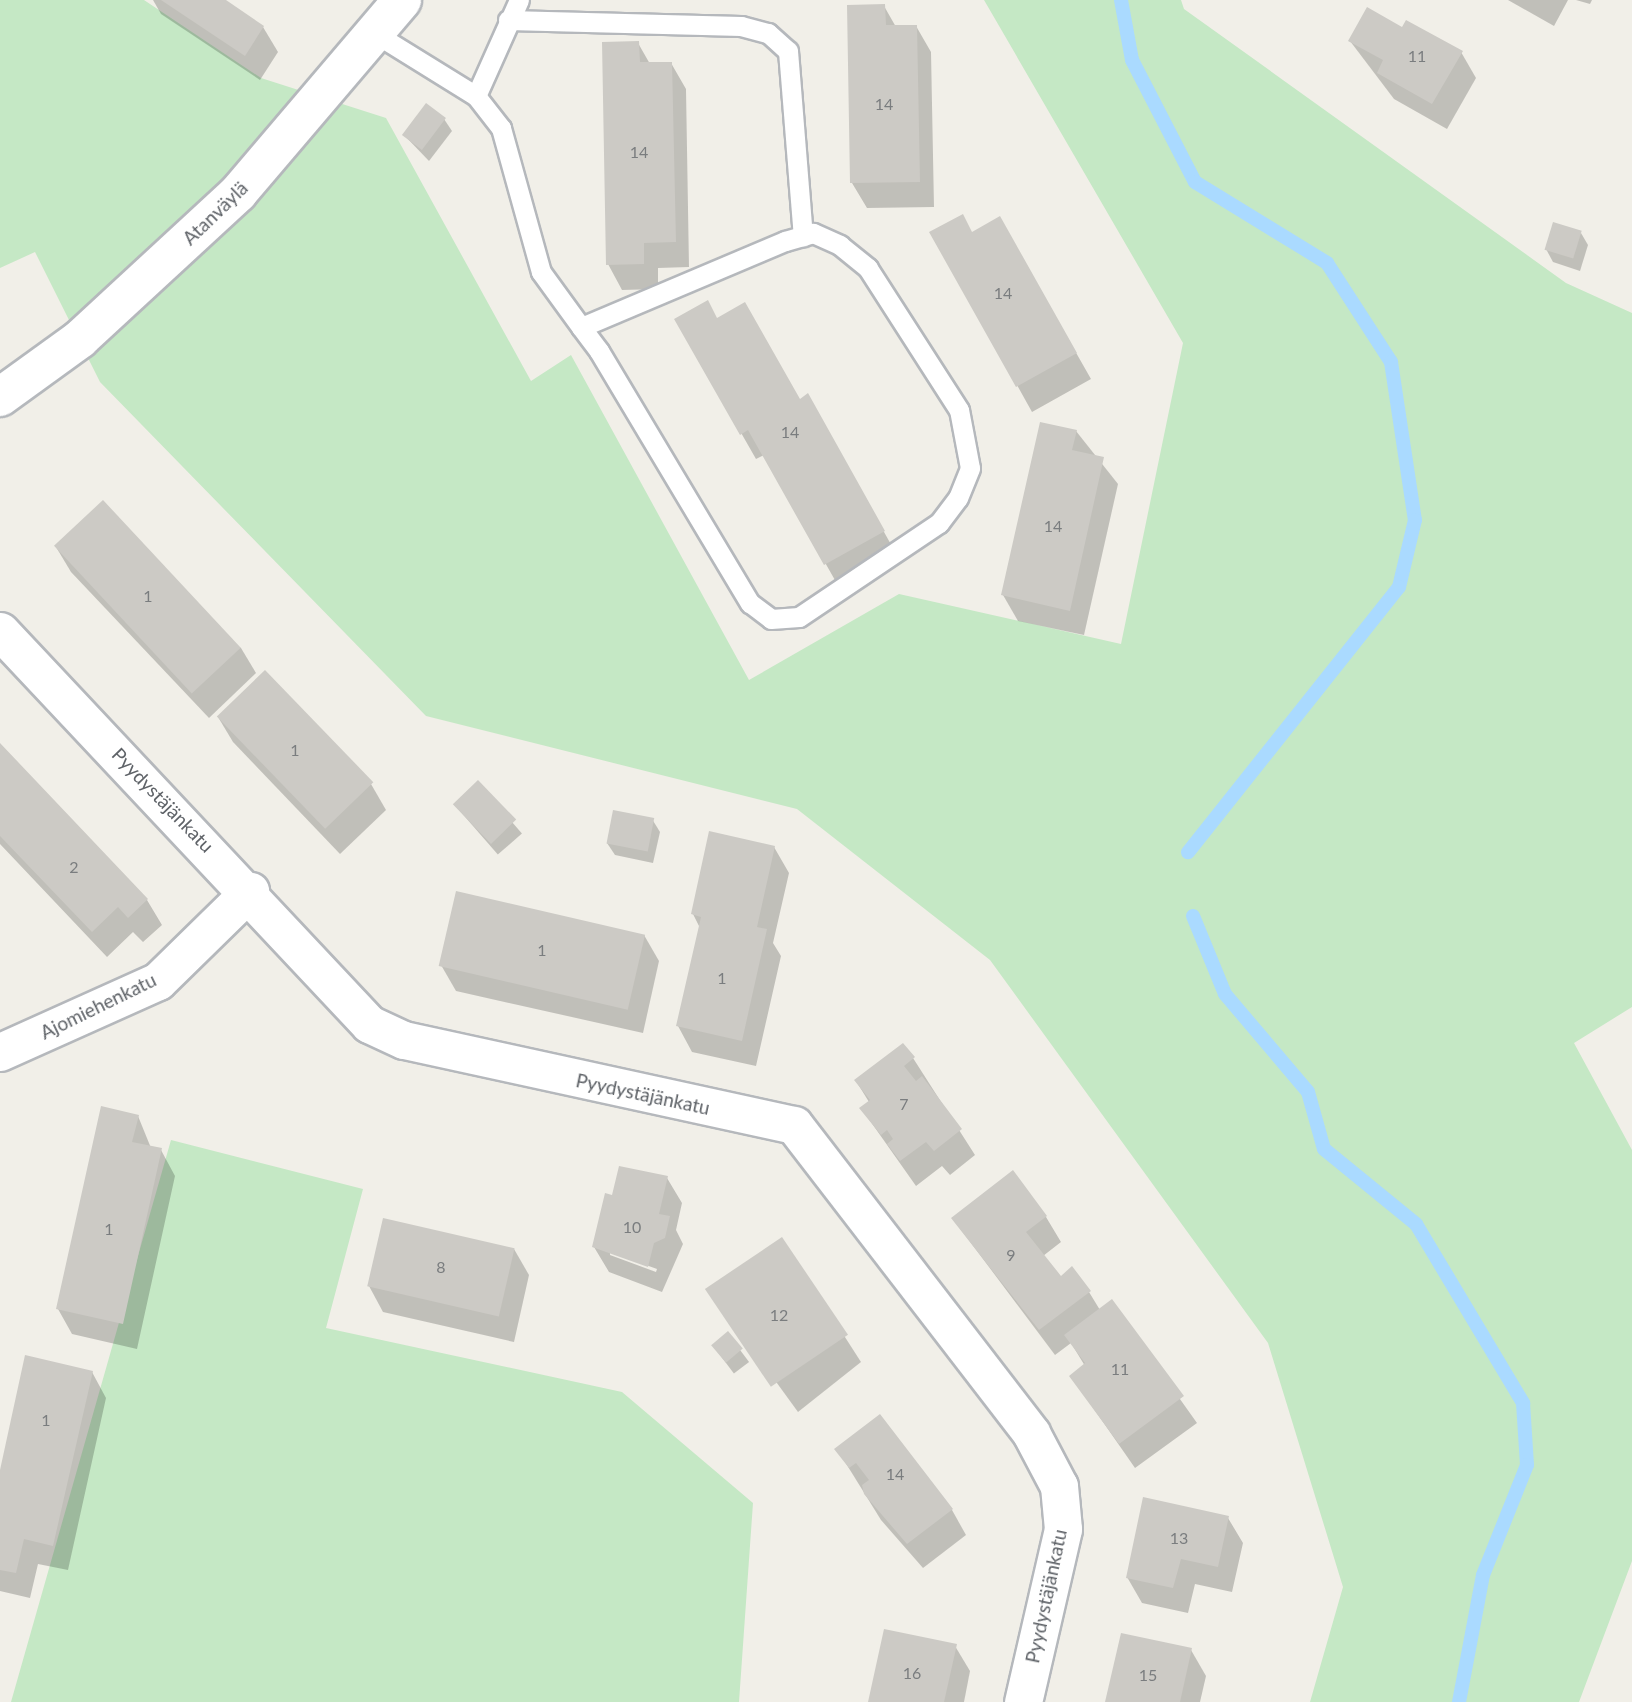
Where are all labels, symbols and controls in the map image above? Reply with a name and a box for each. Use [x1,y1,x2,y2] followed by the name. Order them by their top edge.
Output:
[1408,46,1426,66] house number: 11
[875,94,893,114] house number: 14
[630,142,648,162] house number: 14
[178,176,252,250] street label: Atanväylä
[994,283,1012,303] house number: 14
[781,422,799,442] house number: 14
[1044,516,1062,536] house number: 14
[143,586,153,606] house number: 1
[290,740,300,760] house number: 1
[107,743,219,857] street label: Pyydystäjänkatu
[69,857,79,877] house number: 2
[537,940,547,960] house number: 1
[36,968,160,1044] street label: Ajomiehenkatu
[717,968,727,988] house number: 1
[574,1069,712,1119] street label: Pyydystäjänkatu
[899,1094,909,1114] house number: 7
[623,1217,641,1237] house number: 10
[104,1219,114,1239] house number: 1
[1006,1245,1016,1265] house number: 9
[436,1257,446,1277] house number: 8
[770,1305,788,1325] house number: 12
[1111,1359,1129,1379] house number: 11
[41,1410,51,1430] house number: 1
[886,1464,904,1484] house number: 14
[1021,1527,1071,1665] street label: Pyydystäjänkatu
[1170,1528,1188,1548] house number: 13
[903,1663,921,1683] house number: 16
[1139,1665,1157,1685] house number: 15

